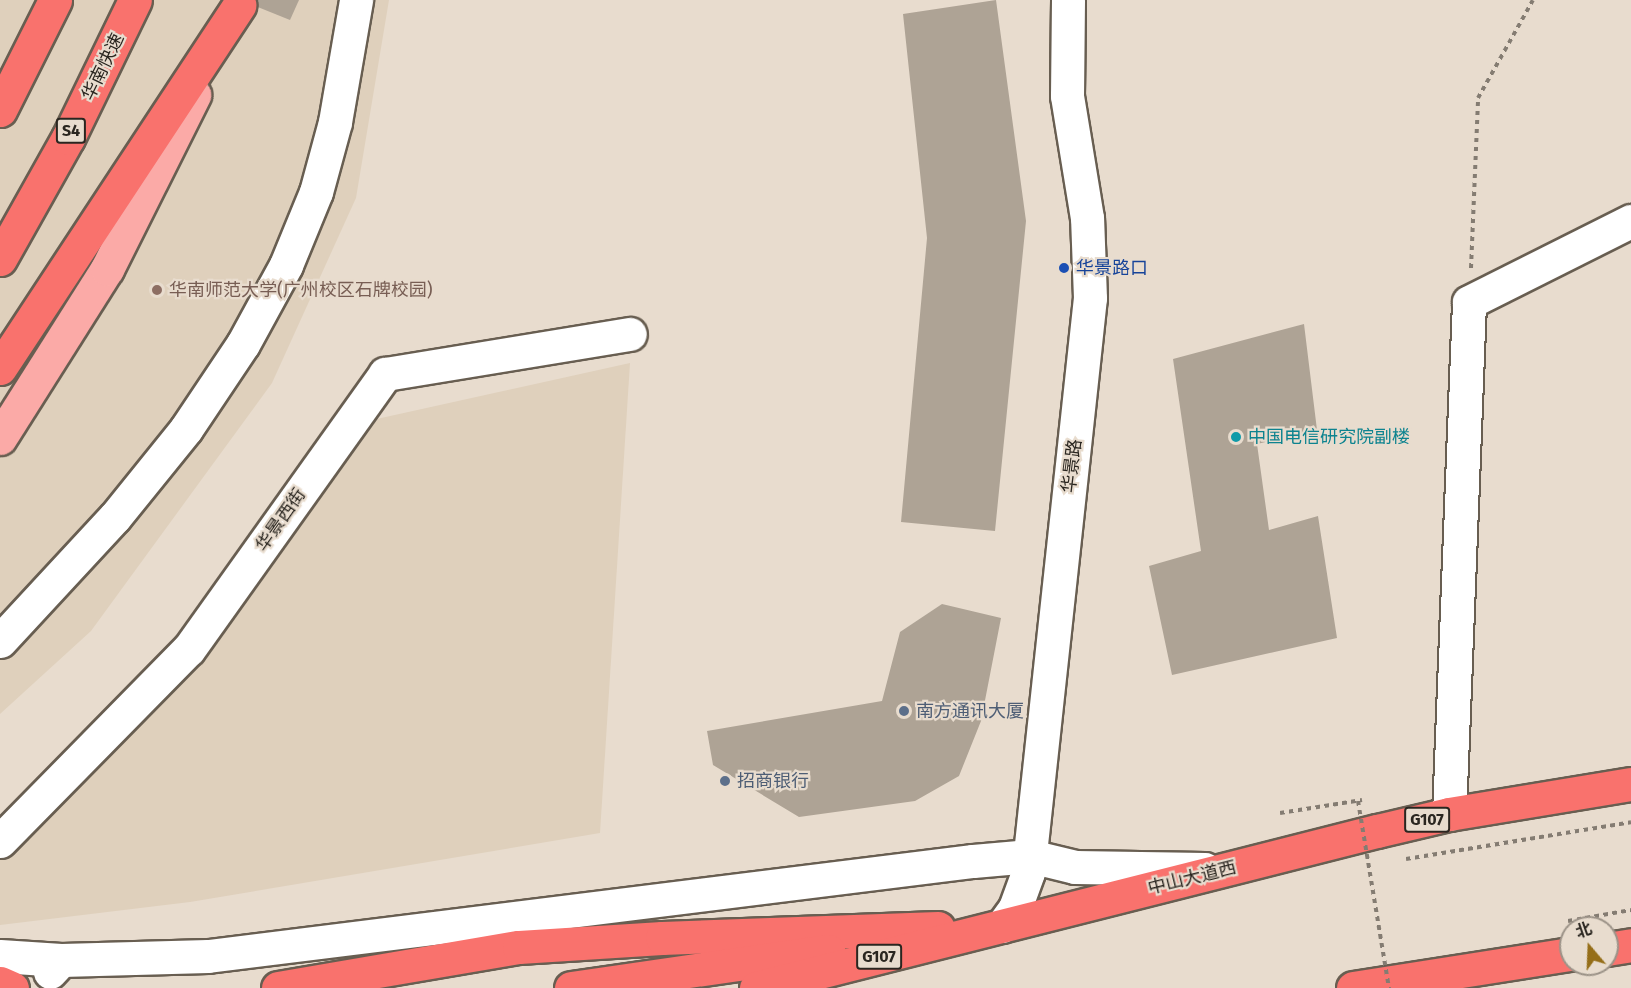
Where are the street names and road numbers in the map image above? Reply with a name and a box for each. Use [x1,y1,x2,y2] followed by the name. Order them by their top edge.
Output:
[78,30,128,104] street label: 华南快速
[54,118,88,144] road number: S4
[1058,438,1086,494] street label: 华景路
[252,484,310,556] street label: 华景西街
[1403,807,1451,833] road number: G107
[1146,857,1238,899] street label: 中山大道西
[855,944,903,970] road number: G107

